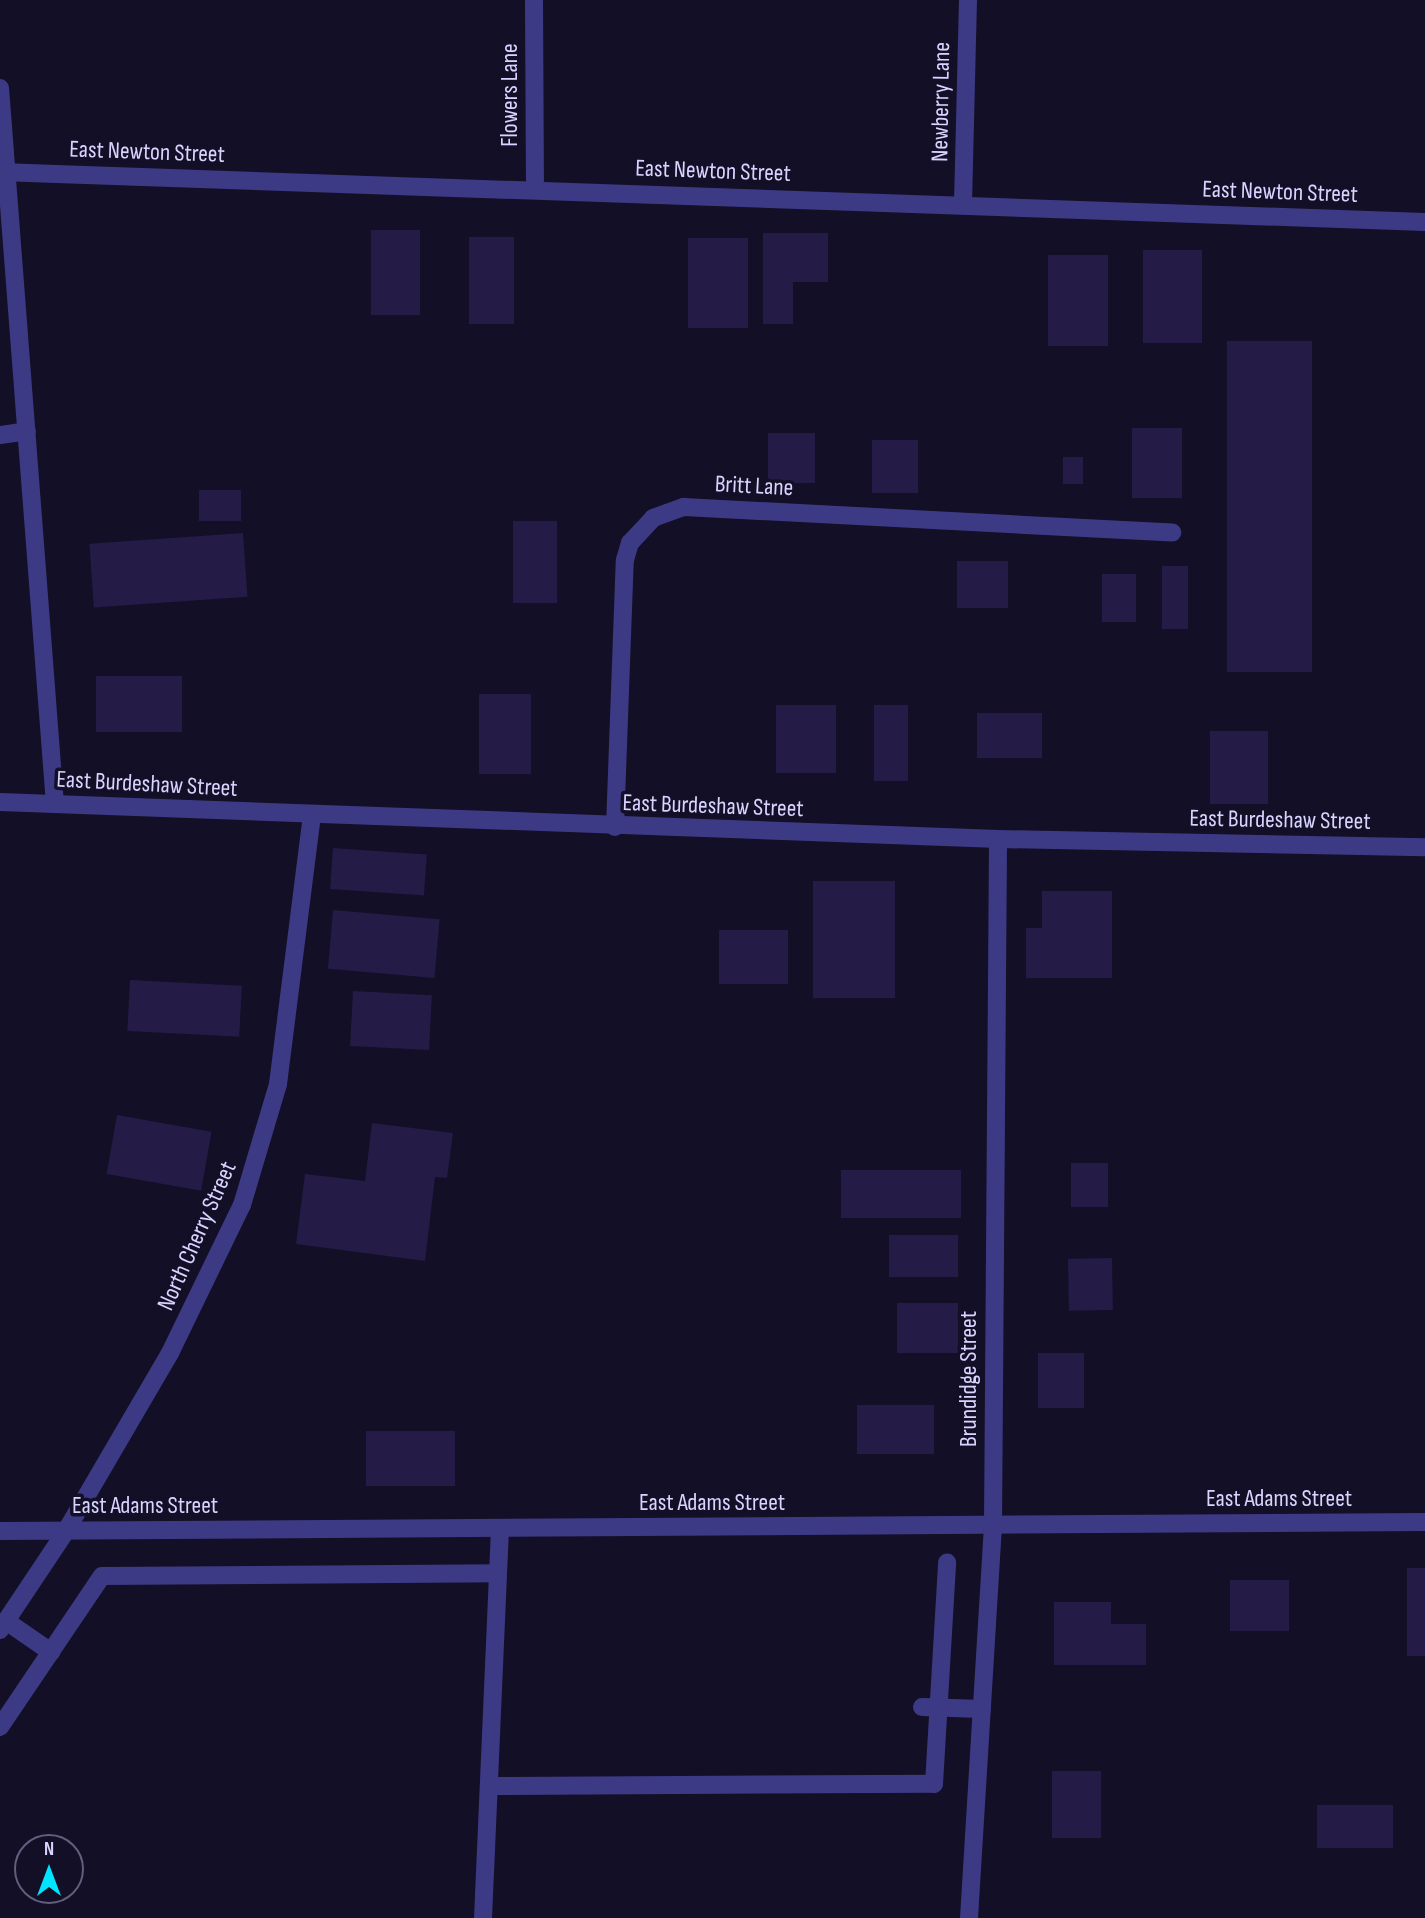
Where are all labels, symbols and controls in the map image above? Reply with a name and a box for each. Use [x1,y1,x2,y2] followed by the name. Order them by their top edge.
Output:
[926,42,956,162] street label: Newberry Lane
[496,43,524,147] street label: Flowers Lane
[69,135,225,169] street label: East Newton Street
[635,154,791,188] street label: East Newton Street
[1202,175,1358,209] street label: East Newton Street
[714,470,794,502] street label: Britt Lane
[56,765,238,803] street label: East Burdeshaw Street
[622,788,804,824] street label: East Burdeshaw Street
[1189,804,1371,836] street label: East Burdeshaw Street
[151,1157,243,1315] street label: North Cherry Street
[955,1311,983,1447] street label: Brundidge Street
[1206,1485,1352,1513] street label: East Adams Street
[639,1489,785,1517] street label: East Adams Street
[72,1492,218,1520] street label: East Adams Street
[14,1834,84,1904] north arrow
[44,1838,54,1861] text: N

